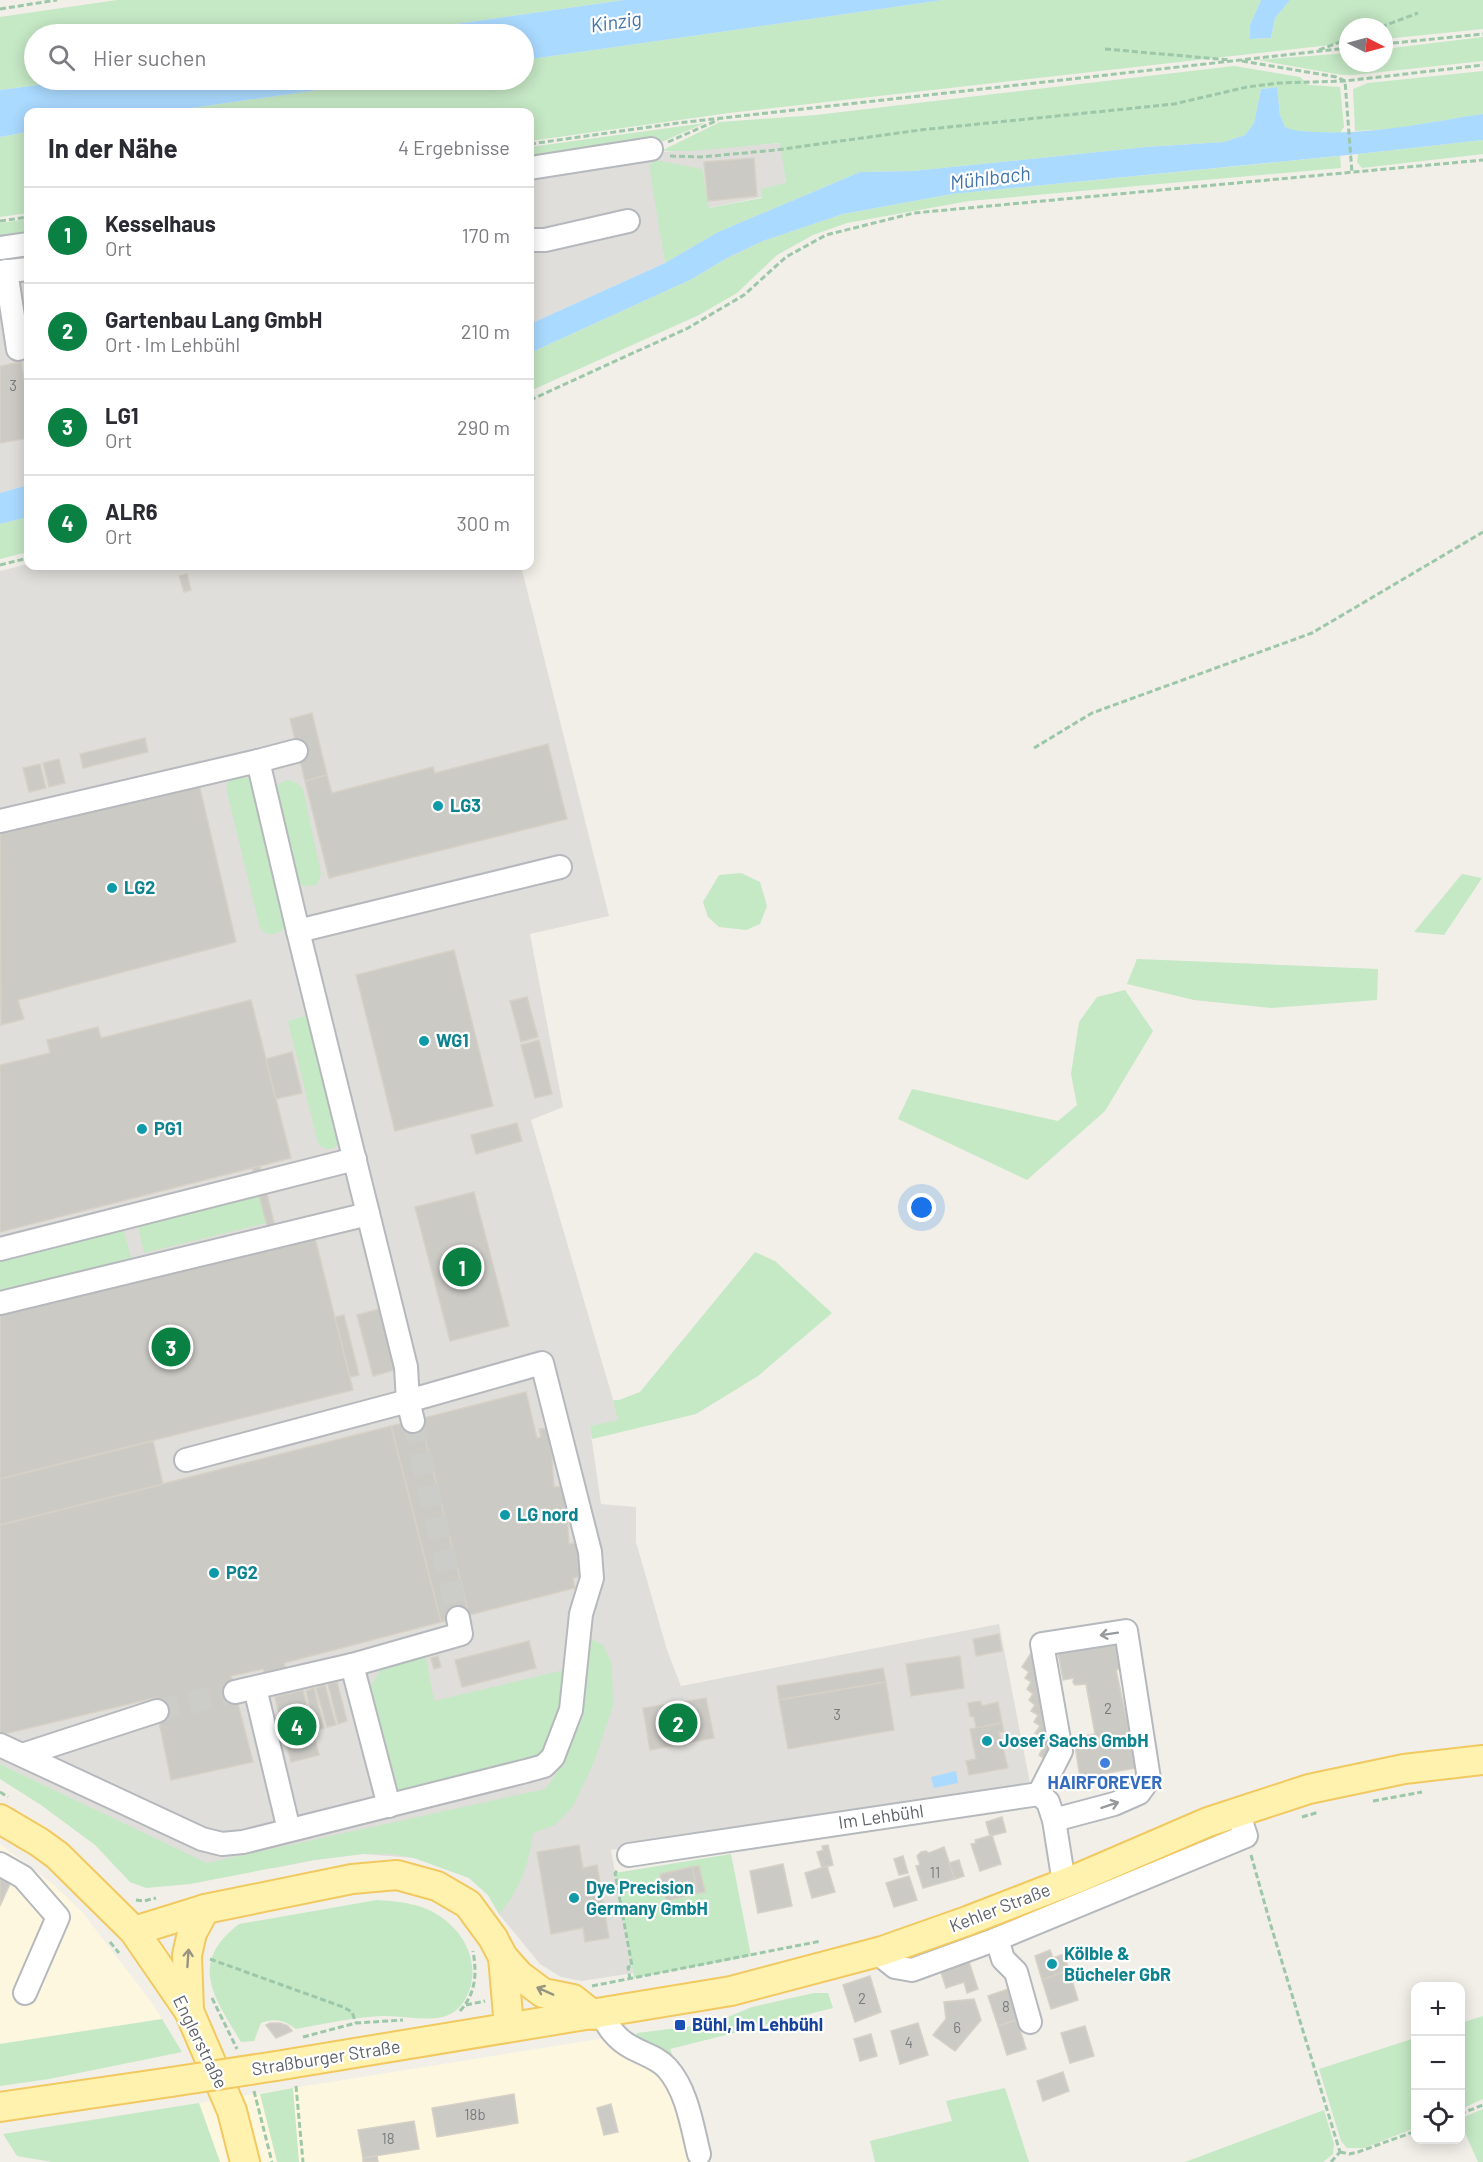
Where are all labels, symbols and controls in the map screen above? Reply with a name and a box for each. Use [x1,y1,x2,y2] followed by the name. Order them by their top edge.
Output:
[589,6,643,36] water label: Kinzig
[1339,18,1393,72] north arrow
[24,24,534,90] search box
[45,41,78,74] icon: search
[93,44,206,70] text: Hier suchen
[48,132,178,163] text: In der Nähe
[398,135,510,159] text: 4 Ergebnisse
[948,160,1032,194] water label: Mühlbach
[105,210,216,236] text: Kesselhaus
[64,223,71,247] text: 1
[462,223,510,247] text: 170 m
[105,236,132,260] text: Ort
[105,306,322,332] text: Gartenbau Lang GmbH
[62,319,73,343] text: 2
[461,319,510,343] text: 210 m
[105,332,240,356] text: Ort · Im Lehbühl
[9,376,17,394] house number: 3
[105,402,139,428] text: LG1
[62,415,73,439] text: 3
[457,415,510,439] text: 290 m
[105,428,132,452] text: Ort
[105,498,158,524] text: ALR6
[61,511,74,535] text: 4
[457,511,510,535] text: 300 m
[105,524,132,548] text: Ort
[450,794,481,816] place label: LG3
[431,799,445,813] marker: LG3
[124,876,155,898] place label: LG2
[105,881,119,895] marker: LG2
[436,1029,469,1051] place label: WG1
[417,1034,431,1048] marker: WG1
[154,1117,182,1139] place label: PG1
[135,1122,149,1136] marker: PG1
[907,1193,936,1222] your location
[442,1244,482,1290] pin: 1
[152,1324,190,1370] pin: 3
[517,1503,578,1525] place label: LG nord
[498,1508,512,1522] marker: LG nord
[226,1561,258,1583] place label: PG2
[207,1566,221,1580] marker: PG2
[1099,1628,1119,1639] one-way arrow
[1104,1699,1112,1717] house number: 2
[658,1700,698,1746] pin: 2
[278,1704,316,1748] pin: 4
[833,1705,841,1723] house number: 3
[999,1729,1149,1751] place label: Josef Sachs GmbH
[980,1734,994,1748] marker: Josef Sachs GmbH
[1098,1756,1112,1770] marker: HAIRFOREVER
[1048,1771,1162,1793] place label: HAIRFOREVER
[1100,1798,1119,1809] one-way arrow
[837,1799,925,1833] street label: Im Lehbühl
[930,1863,940,1881] house number: 11
[586,1876,708,1919] place label: Dye Precision Germany GmbH
[946,1878,1053,1936] street label: Kehler Straße
[567,1891,581,1905] marker: Dye Precision Germany GmbH
[1064,1942,1171,1985] place label: Kölble & Bücheler GbR
[182,1949,193,1968] one-way arrow
[1045,1957,1059,1971] marker: Kölble & Bücheler GbR
[1411,1982,1465,2144] map controls
[1411,1982,1465,2036] button: +
[536,1985,554,1996] one-way arrow
[858,1989,866,2007] house number: 2
[169,1991,233,2092] street label: Englerstraße
[1002,1997,1010,2015] house number: 8
[692,2013,823,2035] place label: Bühl, Im Lehbühl
[673,2018,687,2032] marker: Bühl, Im Lehbühl
[953,2018,961,2036] house number: 6
[905,2033,913,2051] house number: 4
[250,2034,402,2080] street label: Straßburger Straße
[1411,2036,1465,2090] button: −
[1411,2090,1465,2144] button: locate
[464,2105,486,2123] house number: 18b
[381,2129,395,2147] house number: 18

